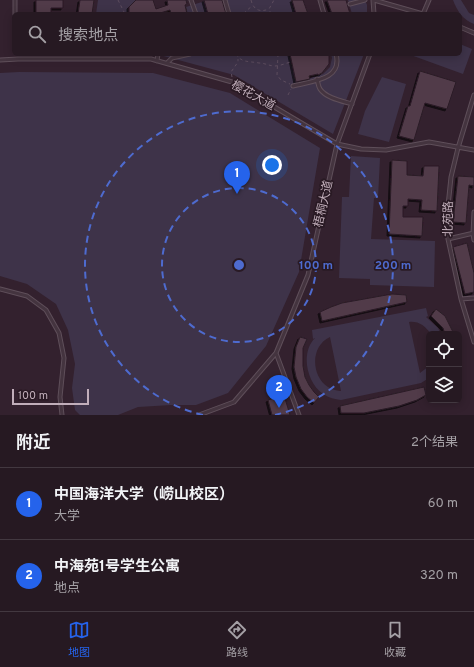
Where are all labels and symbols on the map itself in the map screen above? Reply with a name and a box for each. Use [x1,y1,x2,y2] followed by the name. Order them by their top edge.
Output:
[228,77,278,115] street label: 樱花大道
[262,155,282,175] your location
[224,161,250,194] pin: 1
[311,179,337,229] street label: 梧桐大道
[441,201,457,237] street label: 北苑路
[232,258,246,272] centre of rings
[299,258,333,274] text: 100 m
[375,258,411,274] text: 200 m
[266,375,292,408] pin: 2
[12,387,89,406] scale bar

